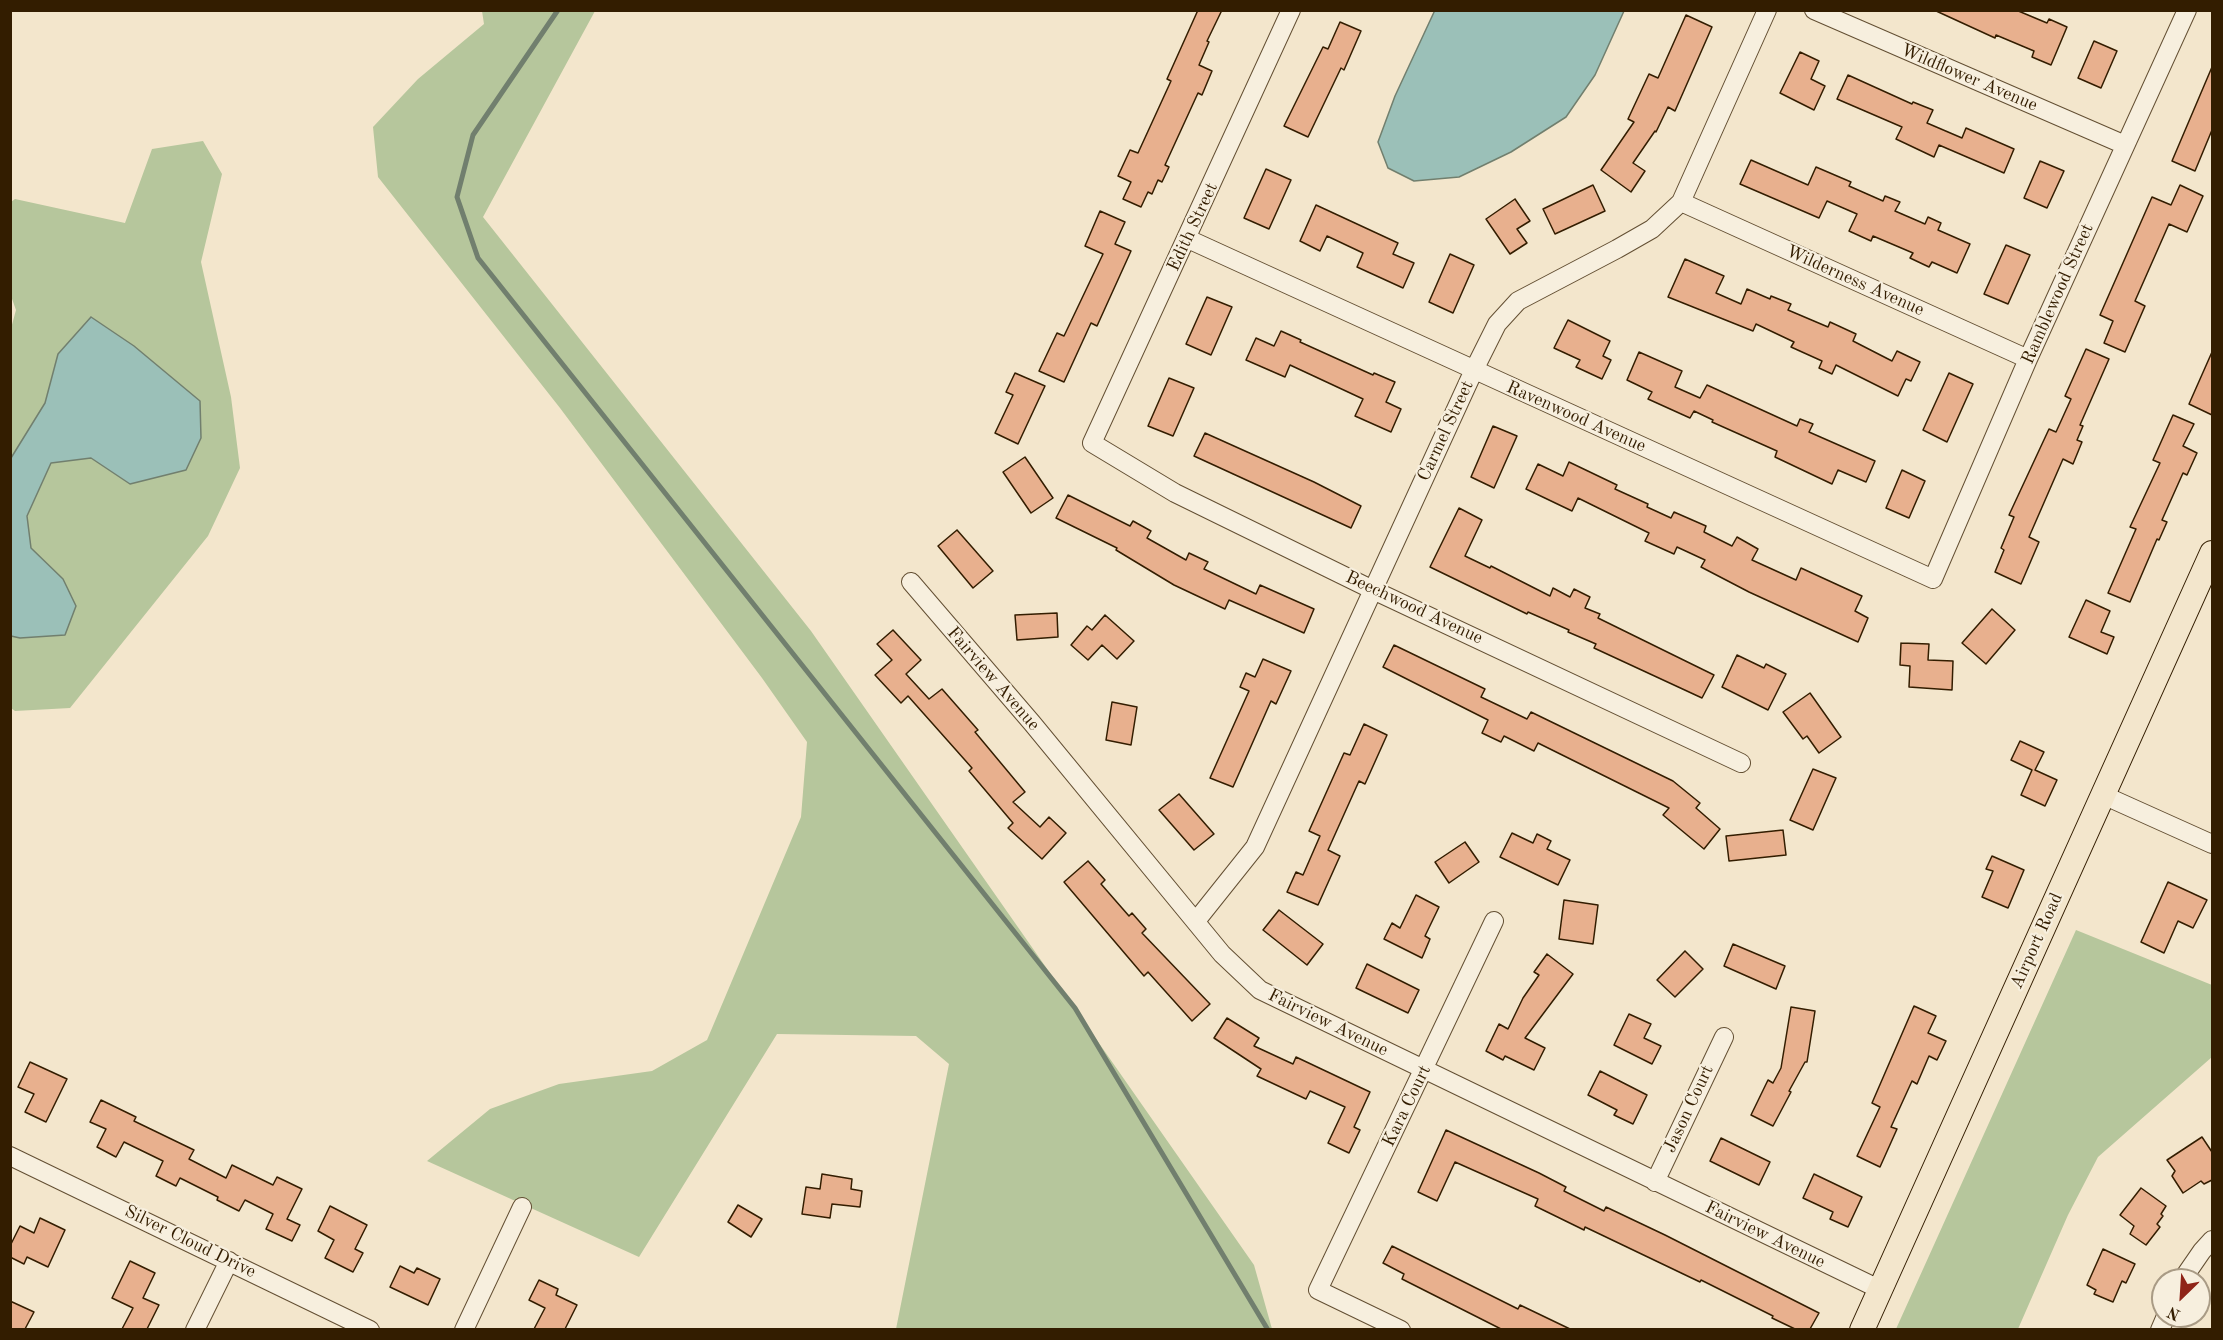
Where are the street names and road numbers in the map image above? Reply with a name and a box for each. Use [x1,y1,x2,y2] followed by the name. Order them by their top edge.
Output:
[1897,39,2041,117] street label: Wildflower Avenue
[1163,179,1223,275] street label: Edith Street
[2017,220,2099,368] street label: Ramblewood Street
[1783,241,1927,321] street label: Wilderness Avenue
[1413,377,1479,485] street label: Carmel Street
[1503,377,1649,457] street label: Ravenwood Avenue
[1342,567,1486,649] street label: Beechwood Avenue
[942,622,1044,736] street label: Fairview Avenue
[2006,890,2068,992] street label: Airport Road
[1264,985,1392,1061] street label: Fairview Avenue
[1378,1062,1436,1150] street label: Kara Court
[1659,1062,1719,1156] street label: Jason Court
[1701,1197,1829,1273] street label: Fairview Avenue
[121,1201,259,1283] street label: Silver Cloud Drive

